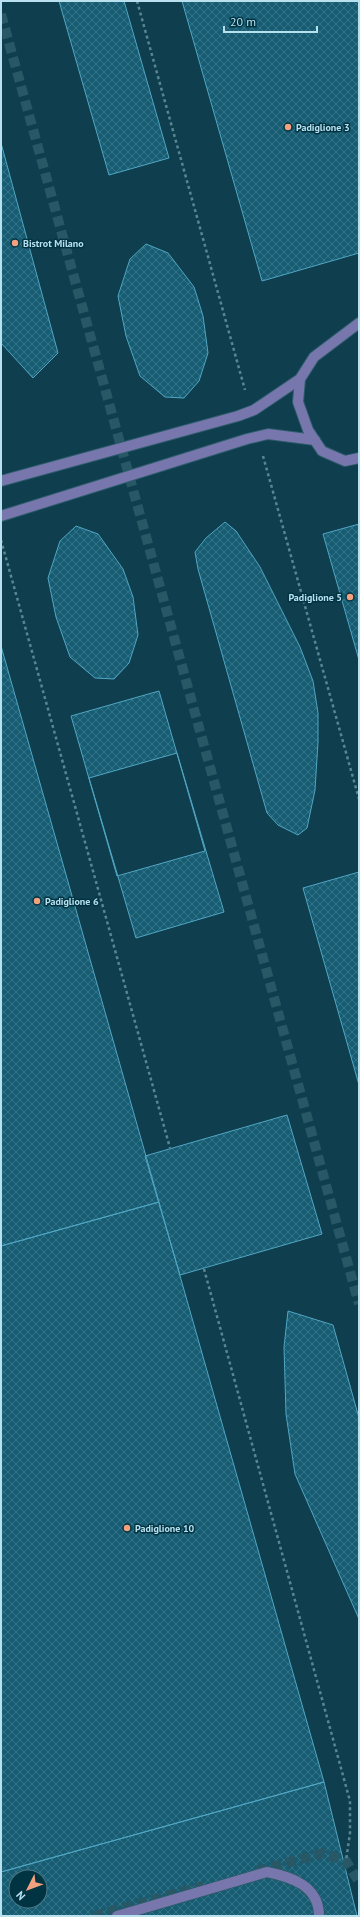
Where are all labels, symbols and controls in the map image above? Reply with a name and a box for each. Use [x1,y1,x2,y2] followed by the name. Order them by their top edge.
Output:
[224,8,317,34] scale bar
[230,14,256,29] text: 20 m
[296,121,350,134] place label: Padiglione 3
[283,122,293,132] marker: Padiglione 3
[23,237,84,250] place label: Bistrot Milano
[10,238,20,248] marker: Bistrot Milano
[288,591,342,604] place label: Padiglione 5
[345,592,355,602] marker: Padiglione 5
[45,895,99,908] place label: Padiglione 6
[32,896,42,906] marker: Padiglione 6
[135,1522,195,1535] place label: Padiglione 10
[122,1523,132,1533] marker: Padiglione 10
[8,1869,48,1909] north arrow
[13,1888,28,1903] text: N

